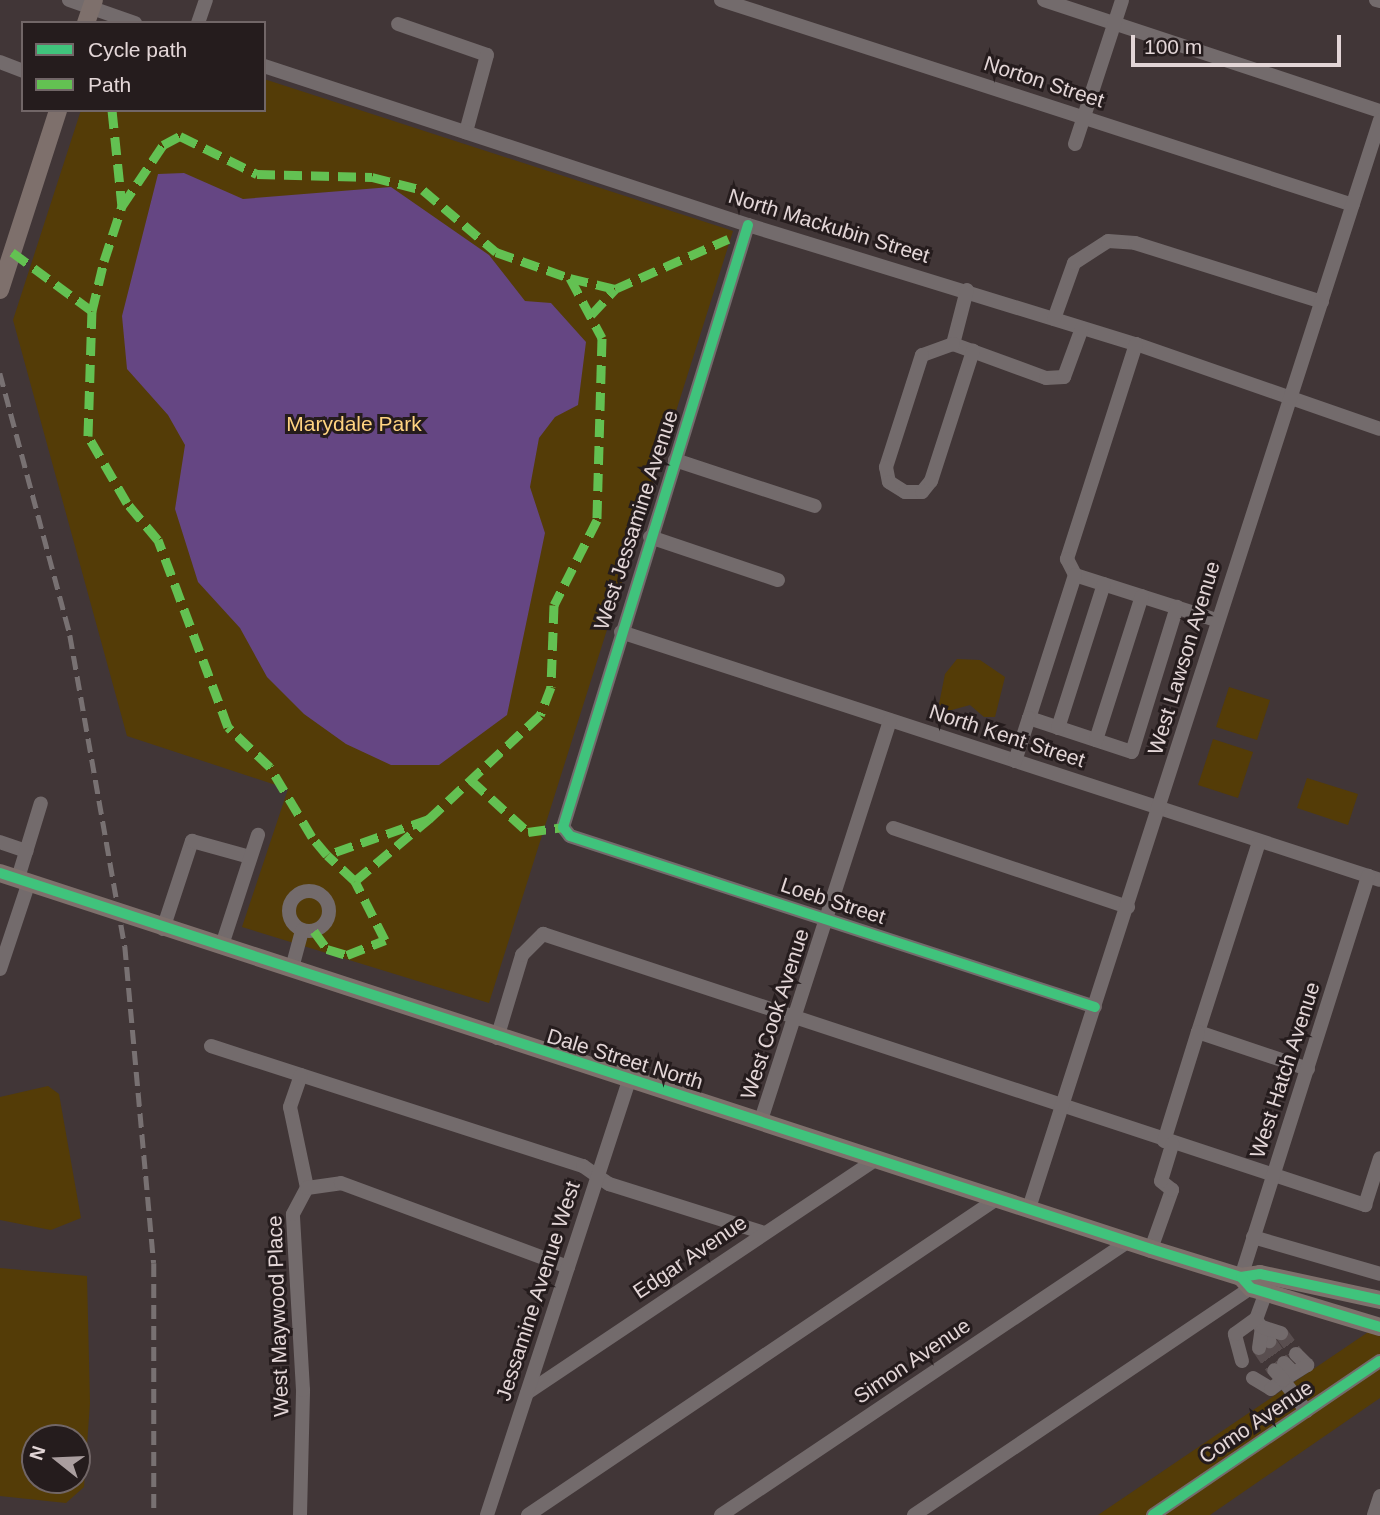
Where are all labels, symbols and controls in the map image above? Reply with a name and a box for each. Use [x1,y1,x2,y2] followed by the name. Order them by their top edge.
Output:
[21,21,266,112] legend
[1135,21,1345,65] scale bar
[1144,35,1202,58] text: 100 m
[88,38,187,61] text: Cycle path
[981,51,1107,113] street label: Norton Street
[88,73,131,96] text: Path
[725,183,933,269] street label: North Mackubin Street
[588,407,684,633] street label: West Jessamine Avenue
[286,411,422,437] park label: Marydale Park
[1142,558,1226,758] street label: West Lawson Avenue
[926,699,1088,773] street label: North Kent Street
[777,872,889,930] street label: Loeb Street
[735,925,815,1103] street label: West Cook Avenue
[1244,978,1326,1162] street label: West Hatch Avenue
[544,1023,706,1095] street label: Dale Street North
[490,1178,586,1404] street label: Jessamine Avenue West
[628,1209,752,1305] street label: Edgar Avenue
[262,1215,294,1417] street label: West Maywood Place
[848,1312,976,1410] street label: Simon Avenue
[1194,1374,1318,1470] street label: Como Avenue
[21,1424,91,1494] north arrow
[25,1443,50,1463] text: N

